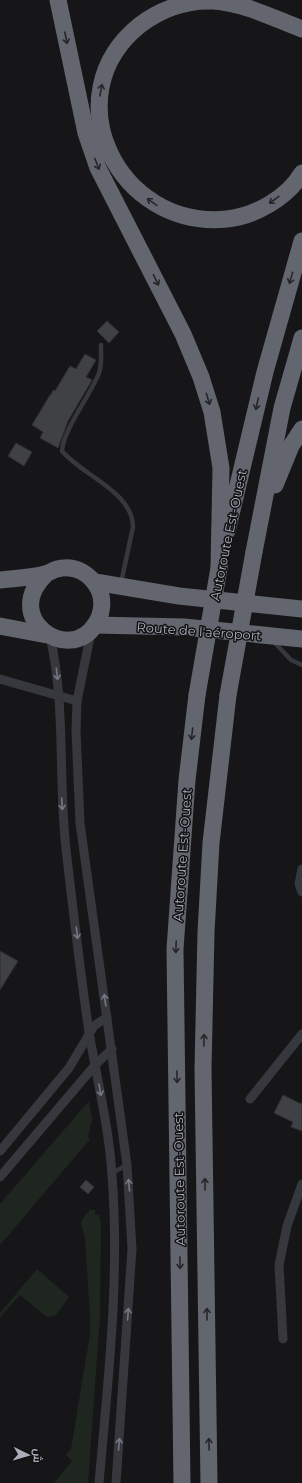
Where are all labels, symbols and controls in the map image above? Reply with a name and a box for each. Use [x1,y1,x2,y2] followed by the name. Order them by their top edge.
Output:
[62,31,70,44] one-way arrow
[97,84,105,97] one-way arrow
[94,158,102,170] one-way arrow
[269,196,280,205] one-way arrow
[147,198,158,206] one-way arrow
[287,271,294,284] one-way arrow
[153,274,160,286] one-way arrow
[205,392,212,405] one-way arrow
[253,397,261,410] one-way arrow
[206,468,250,602] street label: Autoroute Est-Ouest
[136,619,262,643] street label: Route de l'aéroport
[53,667,61,680] one-way arrow
[188,727,196,740] one-way arrow
[169,788,195,922] street label: Autoroute Est-Ouest
[59,797,66,810] one-way arrow
[73,926,81,939] one-way arrow
[172,940,180,953] one-way arrow
[101,994,109,1007] one-way arrow
[200,1034,208,1047] one-way arrow
[173,1070,181,1083] one-way arrow
[96,1083,104,1096] one-way arrow
[170,1112,188,1246] street label: Autoroute Est-Ouest
[201,1178,209,1191] one-way arrow
[125,1179,133,1192] one-way arrow
[176,1256,184,1269] one-way arrow
[125,1308,132,1321] one-way arrow
[203,1308,211,1321] one-way arrow
[8,1435,48,1475] north arrow
[115,1438,122,1451] one-way arrow
[205,1438,213,1451] one-way arrow
[30,1448,46,1464] text: ش

